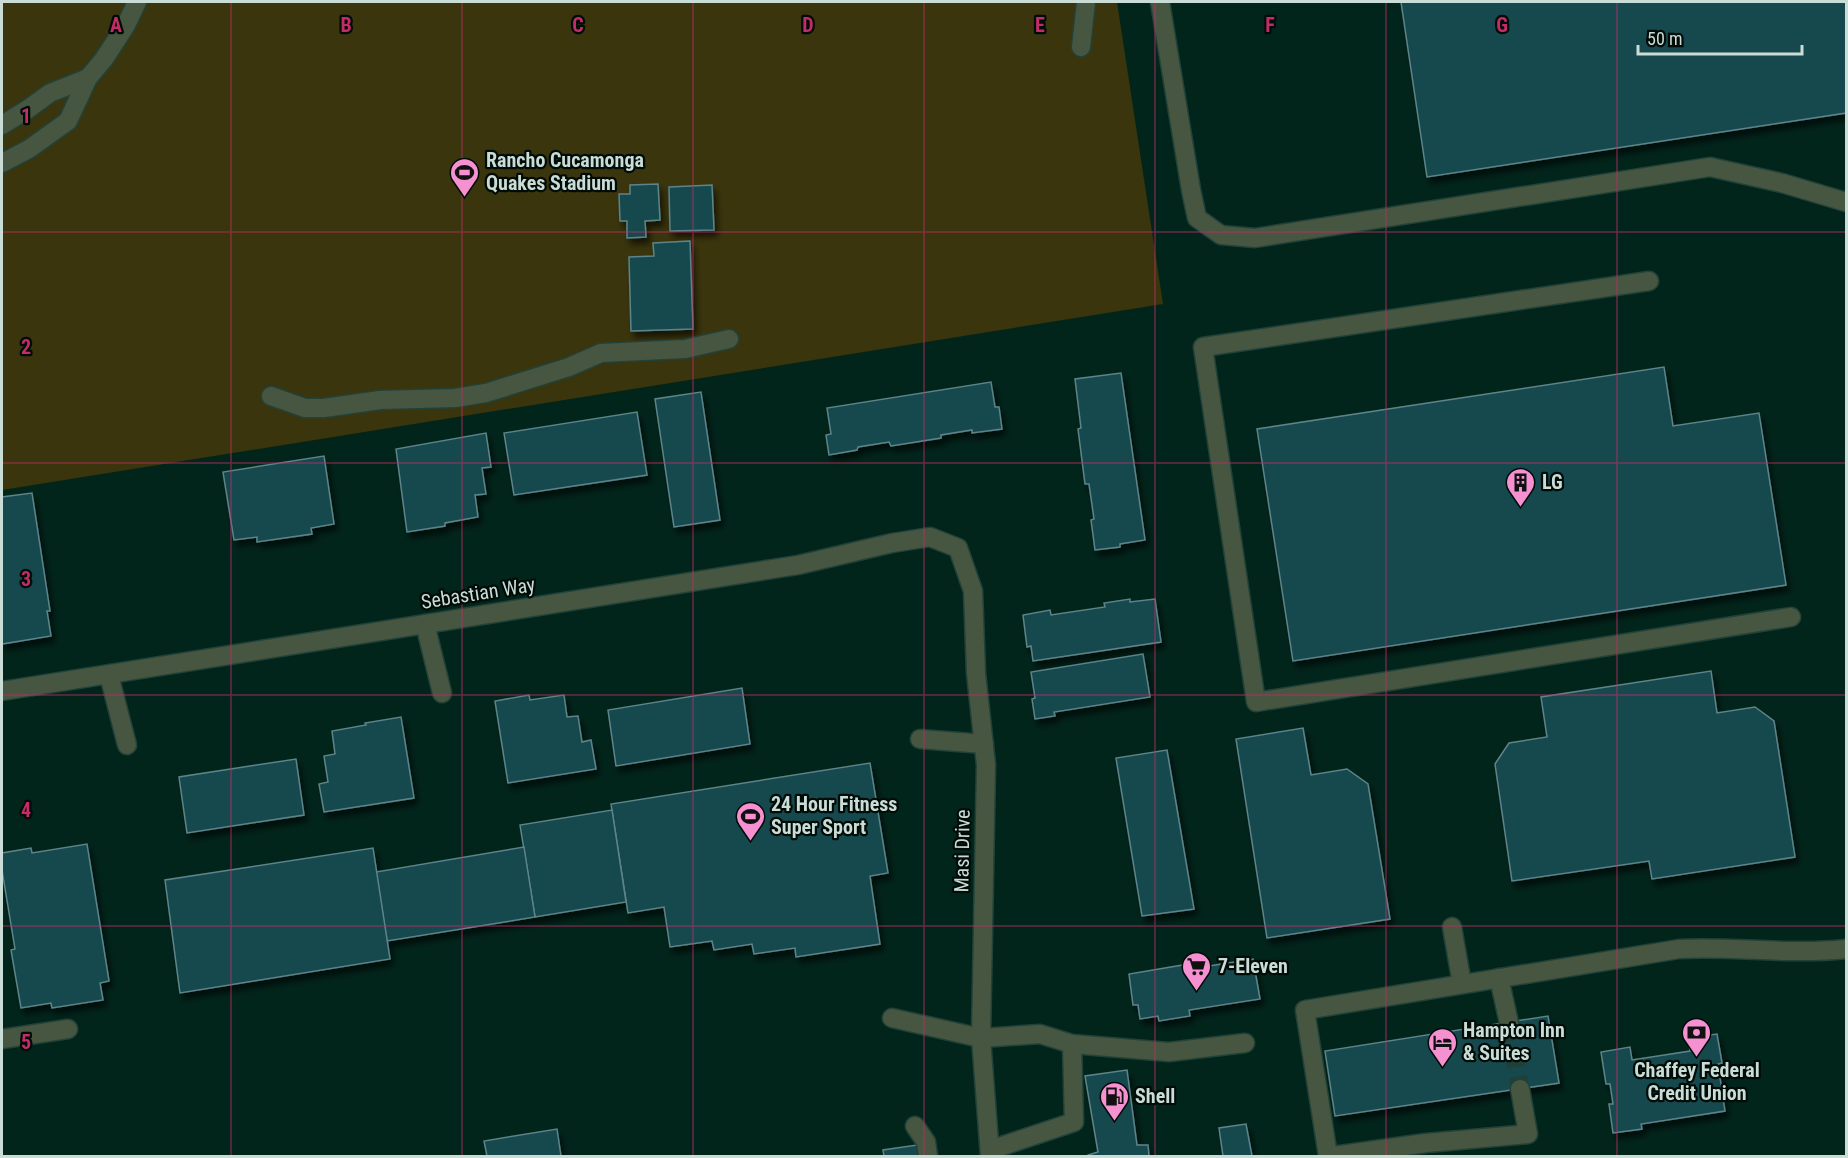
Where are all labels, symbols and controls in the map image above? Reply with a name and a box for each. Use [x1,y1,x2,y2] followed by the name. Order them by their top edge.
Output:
[110,13,122,37] text: A
[340,13,352,37] text: B
[572,13,584,37] text: C
[802,13,814,37] text: D
[1035,13,1045,37] text: E
[1265,13,1275,37] text: F
[1496,13,1508,37] text: G
[1638,18,1802,56] scale bar
[1647,28,1682,49] text: 50 m
[21,104,31,128] text: 1
[486,148,644,195] place label: Rancho Cucamonga Quakes Stadium
[449,156,481,198] sports icon: Rancho Cucamonga Quakes Stadium
[21,335,31,359] text: 2
[1505,466,1537,508] building icon: LG
[1542,470,1563,494] place label: LG
[21,567,31,591] text: 3
[419,572,537,614] street label: Sebastian Way
[771,792,897,839] place label: 24 Hour Fitness Super Sport
[21,798,31,822] text: 4
[734,800,766,842] sports icon: 24 Hour Fitness Super Sport
[949,809,975,893] street label: Masi Drive
[1181,950,1213,992] supermarket icon: 7-Eleven
[1218,954,1288,978] place label: 7-Eleven
[1681,1016,1713,1058] bank icon: Chaffey Federal Credit Union
[1463,1018,1565,1065] place label: Hampton Inn & Suites
[1426,1026,1458,1068] hotel icon: Hampton Inn & Suites
[21,1030,31,1054] text: 5
[1634,1058,1760,1105] place label: Chaffey Federal Credit Union
[1098,1080,1130,1122] fuel station icon: Shell
[1135,1084,1175,1108] place label: Shell

